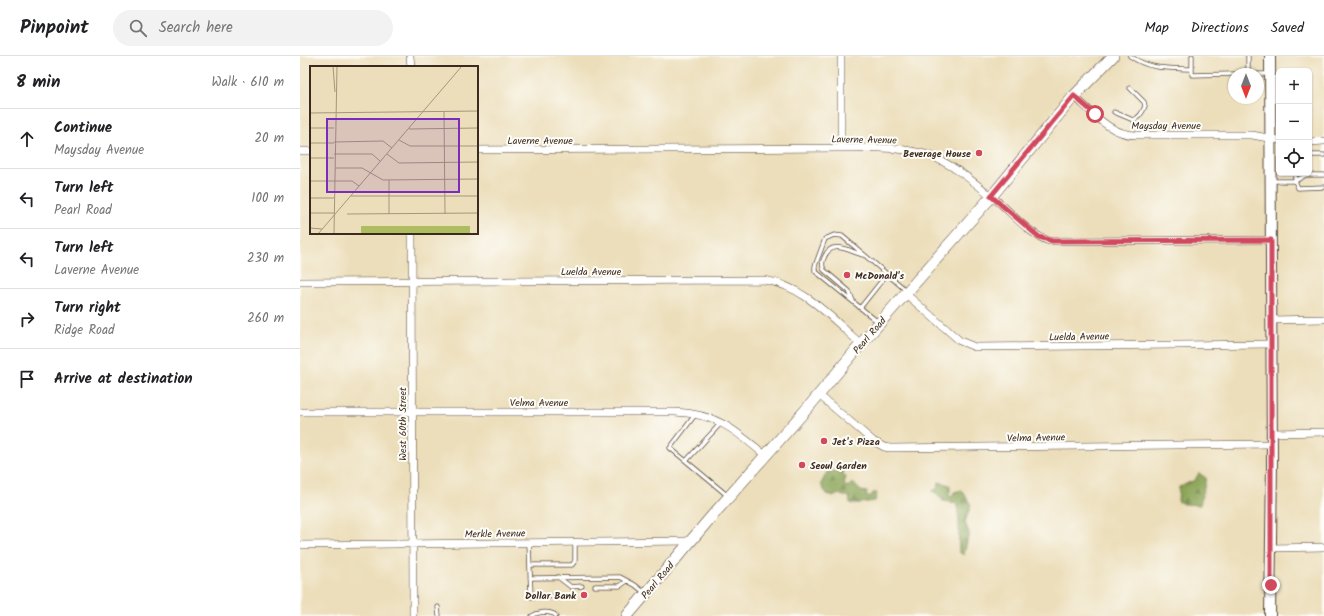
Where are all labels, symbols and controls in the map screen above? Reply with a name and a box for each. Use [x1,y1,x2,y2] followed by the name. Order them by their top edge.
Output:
[113,10,393,46] search box
[20,13,89,43] text: Pinpoint
[159,16,233,40] text: Search here
[127,17,149,39] icon: search
[1144,17,1169,39] text: Map
[1191,17,1249,39] text: Directions
[1271,17,1304,39] text: Saved
[310,66,478,234] inset map
[1228,68,1264,104] north arrow
[1276,68,1312,176] map controls
[1276,68,1312,104] button: +
[16,69,60,96] text: 8 min
[212,72,284,93] text: Walk · 610 m
[1276,104,1312,140] button: −
[1086,105,1104,123] route start
[54,116,112,140] text: Continue
[1131,118,1201,134] street label: Maysday Avenue
[16,128,38,150] icon: ahead
[254,128,284,149] text: 20 m
[831,131,897,149] street label: Laverne Avenue
[507,133,573,149] street label: Laverne Avenue
[54,140,144,161] text: Maysday Avenue
[1276,140,1312,176] button: locate
[903,146,971,162] place label: Beverage House
[974,148,984,158] marker: Beverage House
[54,176,114,200] text: Turn left
[16,188,38,210] icon: left
[251,188,284,209] text: 100 m
[54,200,112,221] text: Pearl Road
[54,236,114,260] text: Turn left
[16,248,38,270] icon: left
[247,248,284,269] text: 230 m
[54,260,139,281] text: Laverne Avenue
[561,264,622,280] street label: Luelda Avenue
[855,268,905,284] place label: McDonald's
[842,270,852,280] marker: McDonald's
[54,296,121,320] text: Turn right
[16,308,38,330] icon: right
[247,308,284,329] text: 260 m
[849,313,891,358] street label: Pearl Road
[54,320,114,341] text: Ridge Road
[1049,328,1110,346] street label: Luelda Avenue
[54,367,193,391] text: Arrive at destination
[16,368,38,390] icon: arrive
[395,387,411,461] street label: West 60th Street
[510,395,569,411] street label: Velma Avenue
[1007,429,1066,447] street label: Velma Avenue
[832,434,880,450] place label: Jet's Pizza
[819,436,829,446] marker: Jet's Pizza
[810,458,867,474] place label: Seoul Garden
[797,460,807,470] marker: Seoul Garden
[464,525,526,543] street label: Merkle Avenue
[637,558,679,603] street label: Pearl Road
[1262,576,1280,594] route end
[525,588,577,604] place label: Dollar Bank
[579,590,589,600] marker: Dollar Bank

